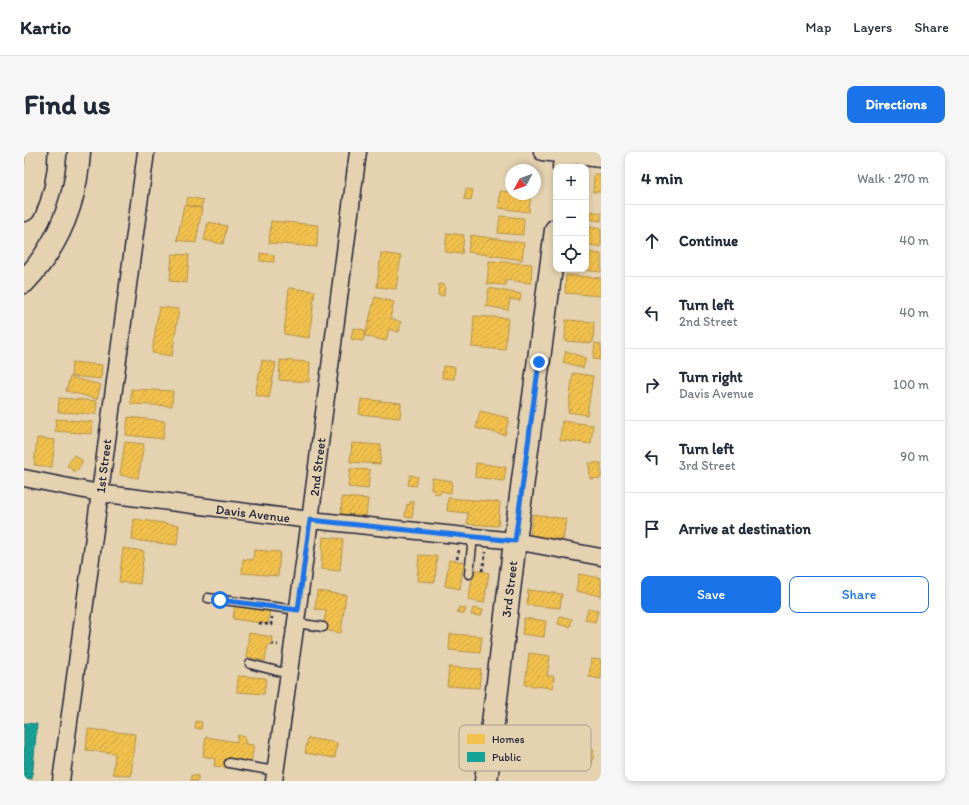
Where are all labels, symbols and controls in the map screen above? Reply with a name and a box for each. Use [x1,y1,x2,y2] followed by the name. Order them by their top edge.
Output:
[20,16,71,39] text: Kartio
[806,19,831,36] text: Map
[853,19,892,36] text: Layers
[914,19,949,36] text: Share
[847,86,945,123] button: Directions
[24,87,111,121] text: Find us
[505,164,541,200] north arrow
[553,164,589,272] map controls
[553,164,589,200] button: +
[641,168,683,188] text: 4 min
[857,171,929,186] text: Walk · 270 m
[553,200,589,236] button: −
[641,230,663,252] icon: ahead
[679,232,738,250] text: Continue
[899,233,929,248] text: 40 m
[553,236,589,272] button: locate
[679,296,734,314] text: Turn left
[641,302,663,324] icon: left
[899,305,929,320] text: 40 m
[679,314,738,329] text: 2nd Street
[530,353,548,371] route end
[679,368,743,386] text: Turn right
[641,374,663,396] icon: right
[893,377,929,392] text: 100 m
[679,386,754,401] text: Davis Avenue
[306,437,329,497] street label: 2nd Street
[93,438,114,494] street label: 1st Street
[679,440,734,458] text: Turn left
[641,446,663,468] icon: left
[900,449,929,464] text: 90 m
[679,458,736,473] text: 3rd Street
[215,502,291,525] street label: Davis Avenue
[641,518,663,540] icon: arrive
[679,520,811,538] text: Arrive at destination
[499,560,520,618] street label: 3rd Street
[641,576,781,613] button: Save
[789,576,929,613] button: Share
[211,591,229,609] route start
[459,725,591,771] legend
[492,733,525,746] text: Homes
[492,751,521,764] text: Public

